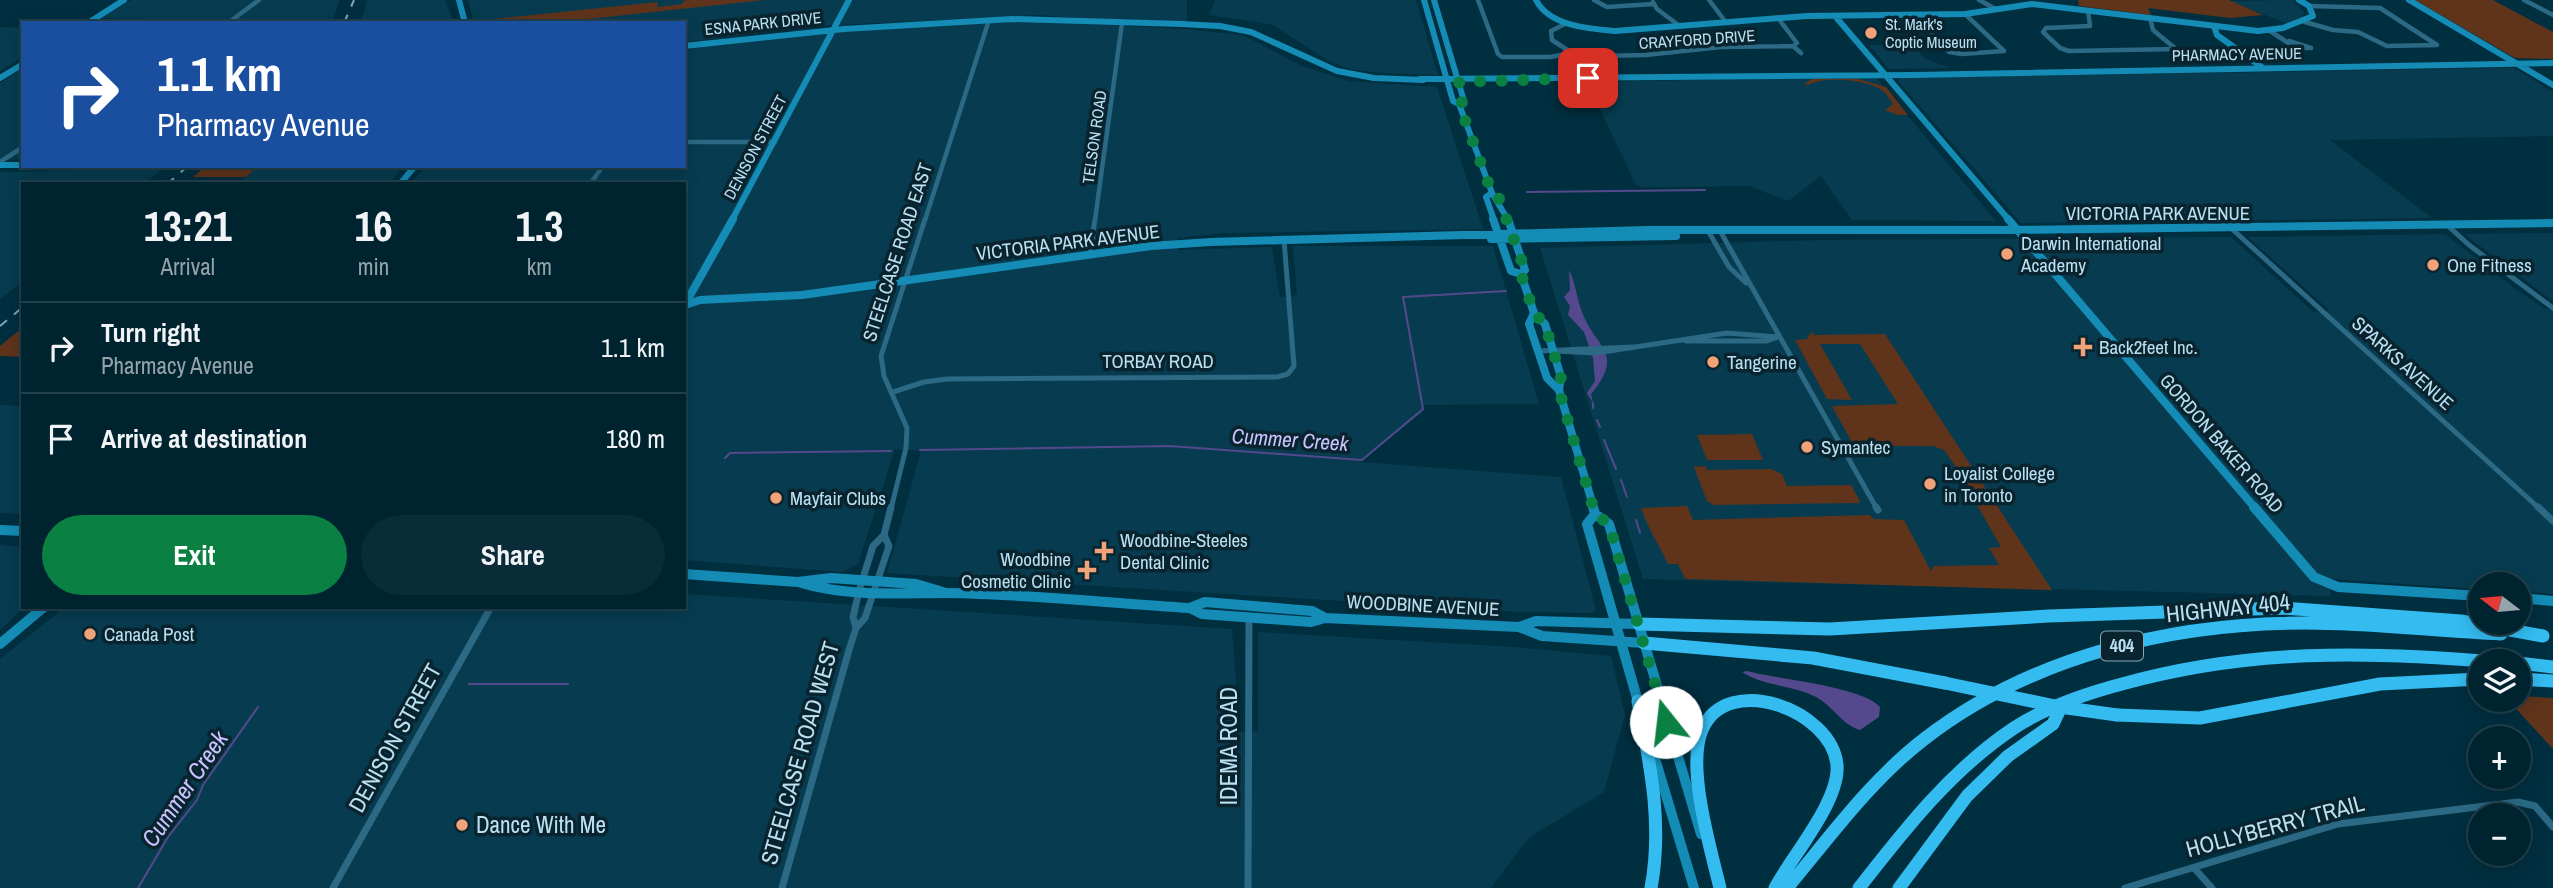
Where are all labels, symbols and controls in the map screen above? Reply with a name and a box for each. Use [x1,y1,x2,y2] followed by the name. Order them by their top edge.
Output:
[704,6,822,40] street label: ESNA PARK DRIVE
[1885,13,1977,53] place label: St. Mark's Coptic Museum
[1638,24,1756,54] street label: CRAYFORD DRIVE
[1863,25,1879,41] marker: St. Mark's Coptic Museum
[157,40,282,106] text: 1.1 km
[2172,42,2302,66] street label: PHARMACY AVENUE
[1558,48,1618,108] pin
[42,49,133,140] icon: right
[1569,59,1607,97] icon: arrive
[1077,89,1111,185] street label: TELSON ROAD
[718,91,792,203] street label: DENISON STREET
[157,103,370,146] text: Pharmacy Avenue
[856,159,938,345] street label: STEELCASE ROAD EAST
[144,198,232,254] text: 13:21
[354,198,393,254] text: 16
[515,198,563,254] text: 1.3
[2066,200,2250,226] street label: VICTORIA PARK AVENUE
[975,218,1161,266] street label: VICTORIA PARK AVENUE
[2020,230,2161,278] place label: Darwin International Academy
[1999,246,2015,262] marker: Darwin International Academy
[160,251,215,282] text: Arrival
[358,251,389,282] text: min
[527,251,552,282] text: km
[2447,252,2532,278] place label: One Fitness
[2425,257,2441,273] marker: One Fitness
[2347,310,2459,416] street label: SPARKS AVENUE
[101,315,200,350] text: Turn right
[42,329,80,367] icon: right
[601,330,665,365] text: 1.1 km
[2099,334,2198,360] place label: Back2feet Inc.
[2073,337,2093,357] marker: Back2feet Inc.
[1102,348,1214,374] street label: TORBAY ROAD
[1727,349,1797,375] place label: Tangerine
[101,350,254,381] text: Pharmacy Avenue
[1705,354,1721,370] marker: Tangerine
[2154,368,2290,518] street label: GORDON BAKER ROAD
[42,420,80,458] icon: arrive
[101,421,307,456] text: Arrive at destination
[606,421,665,456] text: 180 m
[1231,421,1351,458] water label: Cummer Creek
[1821,434,1890,460] place label: Symantec
[1799,439,1815,455] marker: Symantec
[1944,460,2055,508] place label: Loyalist College in Toronto
[1922,476,1938,492] marker: Loyalist College in Toronto
[790,485,886,511] place label: Mayfair Clubs
[768,490,784,506] marker: Mayfair Clubs
[42,515,347,595] button: Exit
[361,515,665,595] button: Share
[1120,527,1248,575] place label: Woodbine-Steeles Dental Clinic
[1094,541,1114,561] marker: Woodbine-Steeles Dental Clinic
[961,546,1071,594] place label: Woodbine Cosmetic Clinic
[1077,560,1097,580] marker: Woodbine Cosmetic Clinic
[2468,572,2530,635] north arrow
[2468,572,2531,866] map controls
[2164,586,2292,629] street label: HIGHWAY 404
[1346,588,1500,622] street label: WOODBINE AVENUE
[104,621,195,647] place label: Canada Post
[82,626,98,642] marker: Canada Post
[2101,632,2143,660] road number: 404
[753,637,846,868] street label: STEELCASE ROAD WEST
[2468,649,2531,712] button: layers
[341,657,448,818] street label: DENISON STREET
[1629,685,1703,759] position arrow
[1213,687,1244,805] street label: IDEMA ROAD
[134,723,235,853] water label: Cummer Creek
[2468,726,2531,789] button: +
[2182,787,2368,864] street label: HOLLYBERRY TRAIL
[2468,803,2531,866] button: −
[476,809,606,840] place label: Dance With Me
[454,817,470,833] marker: Dance With Me

